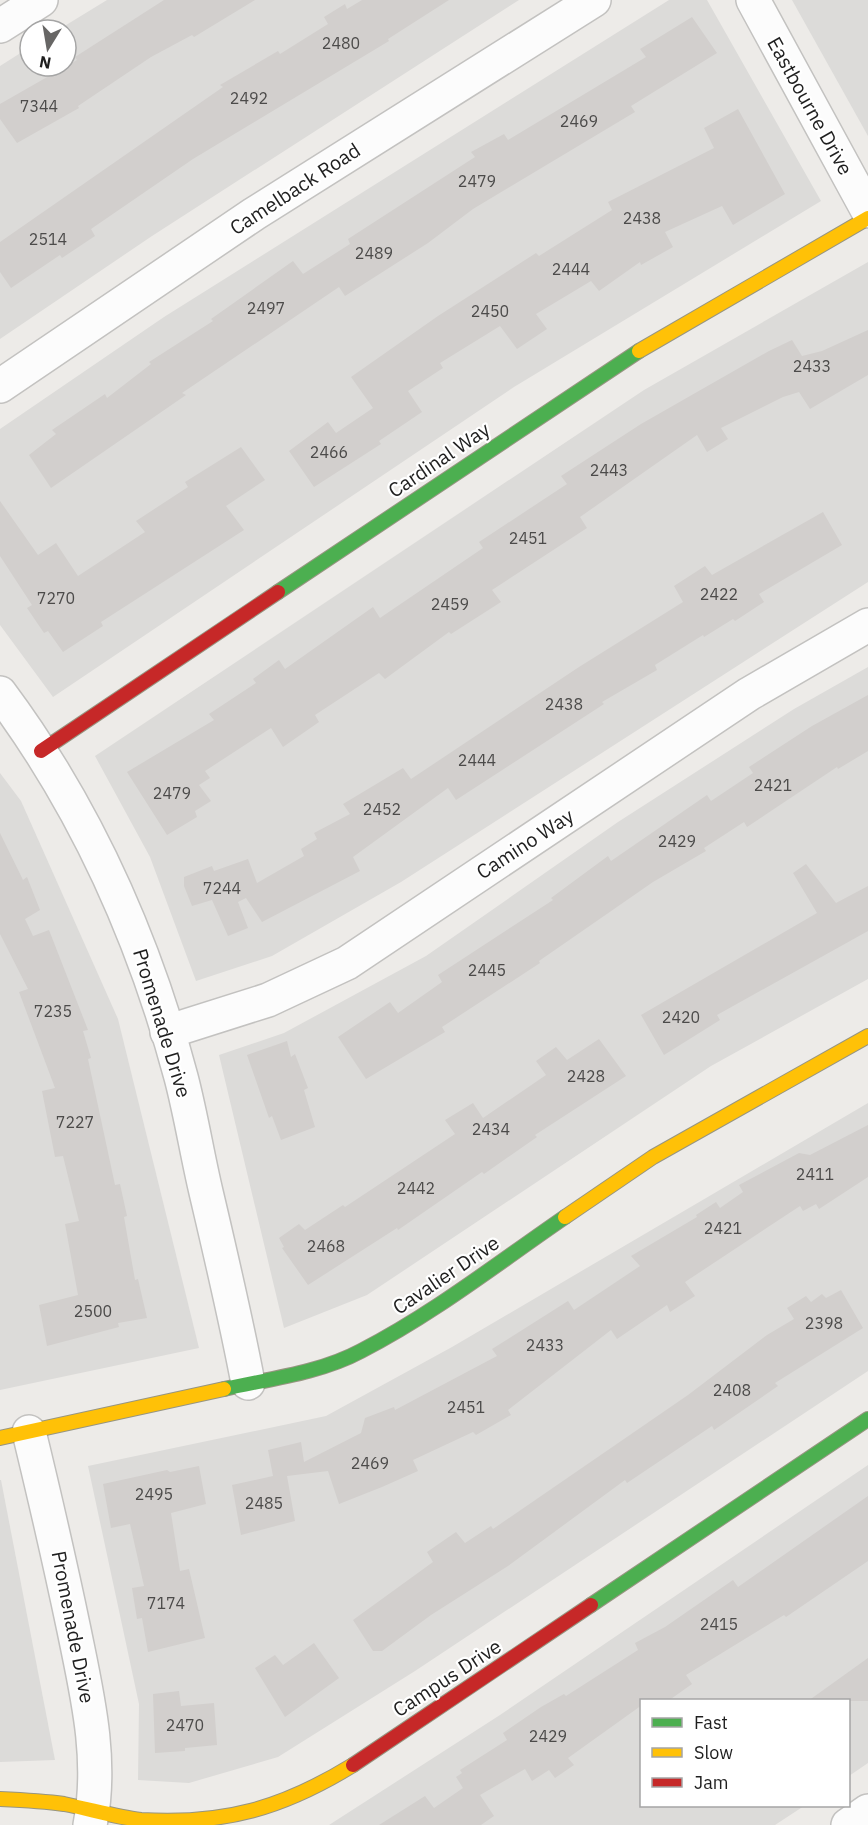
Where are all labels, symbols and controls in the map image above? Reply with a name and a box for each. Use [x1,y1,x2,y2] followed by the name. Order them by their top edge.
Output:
[18,18,78,78] north arrow
[761,32,860,180] street label: Eastbourne Drive
[322,33,360,53] house number: 2480
[38,52,53,74] text: N
[230,88,268,108] house number: 2492
[20,96,58,116] house number: 7344
[560,111,598,131] house number: 2469
[224,136,365,241] street label: Camelback Road
[458,171,496,191] house number: 2479
[623,208,661,228] house number: 2438
[29,229,67,249] house number: 2514
[355,243,393,263] house number: 2489
[552,259,590,279] house number: 2444
[247,298,285,318] house number: 2497
[471,301,509,321] house number: 2450
[793,356,831,376] house number: 2433
[383,416,495,504] street label: Cardinal Way
[310,442,348,462] house number: 2466
[590,460,628,480] house number: 2443
[509,528,547,548] house number: 2451
[700,584,738,604] house number: 2422
[37,588,75,608] house number: 7270
[431,594,469,614] house number: 2459
[545,694,583,714] house number: 2438
[458,750,496,770] house number: 2444
[754,775,792,795] house number: 2421
[153,783,191,803] house number: 2479
[363,799,401,819] house number: 2452
[471,802,579,885] street label: Camino Way
[658,831,696,851] house number: 2429
[203,878,241,898] house number: 7244
[127,945,198,1101] street label: Promenade Drive
[468,960,506,980] house number: 2445
[34,1001,72,1021] house number: 7235
[662,1007,700,1027] house number: 2420
[567,1066,605,1086] house number: 2428
[56,1112,94,1132] house number: 7227
[472,1119,510,1139] house number: 2434
[796,1164,834,1184] house number: 2411
[397,1178,435,1198] house number: 2442
[704,1218,742,1238] house number: 2421
[387,1229,504,1320] street label: Cavalier Drive
[307,1236,345,1256] house number: 2468
[74,1301,112,1321] house number: 2500
[805,1313,843,1333] house number: 2398
[526,1335,564,1355] house number: 2433
[713,1380,751,1400] house number: 2408
[447,1397,485,1417] house number: 2451
[351,1453,389,1473] house number: 2469
[135,1484,173,1504] house number: 2495
[245,1493,283,1513] house number: 2485
[45,1548,101,1705] street label: Promenade Drive
[147,1593,185,1613] house number: 7174
[700,1614,738,1634] house number: 2415
[387,1632,506,1723] street label: Campus Drive
[640,1699,850,1807] legend
[694,1711,728,1734] text: Fast
[166,1715,204,1735] house number: 2470
[529,1726,567,1746] house number: 2429
[694,1741,733,1764] text: Slow
[694,1771,729,1794] text: Jam

